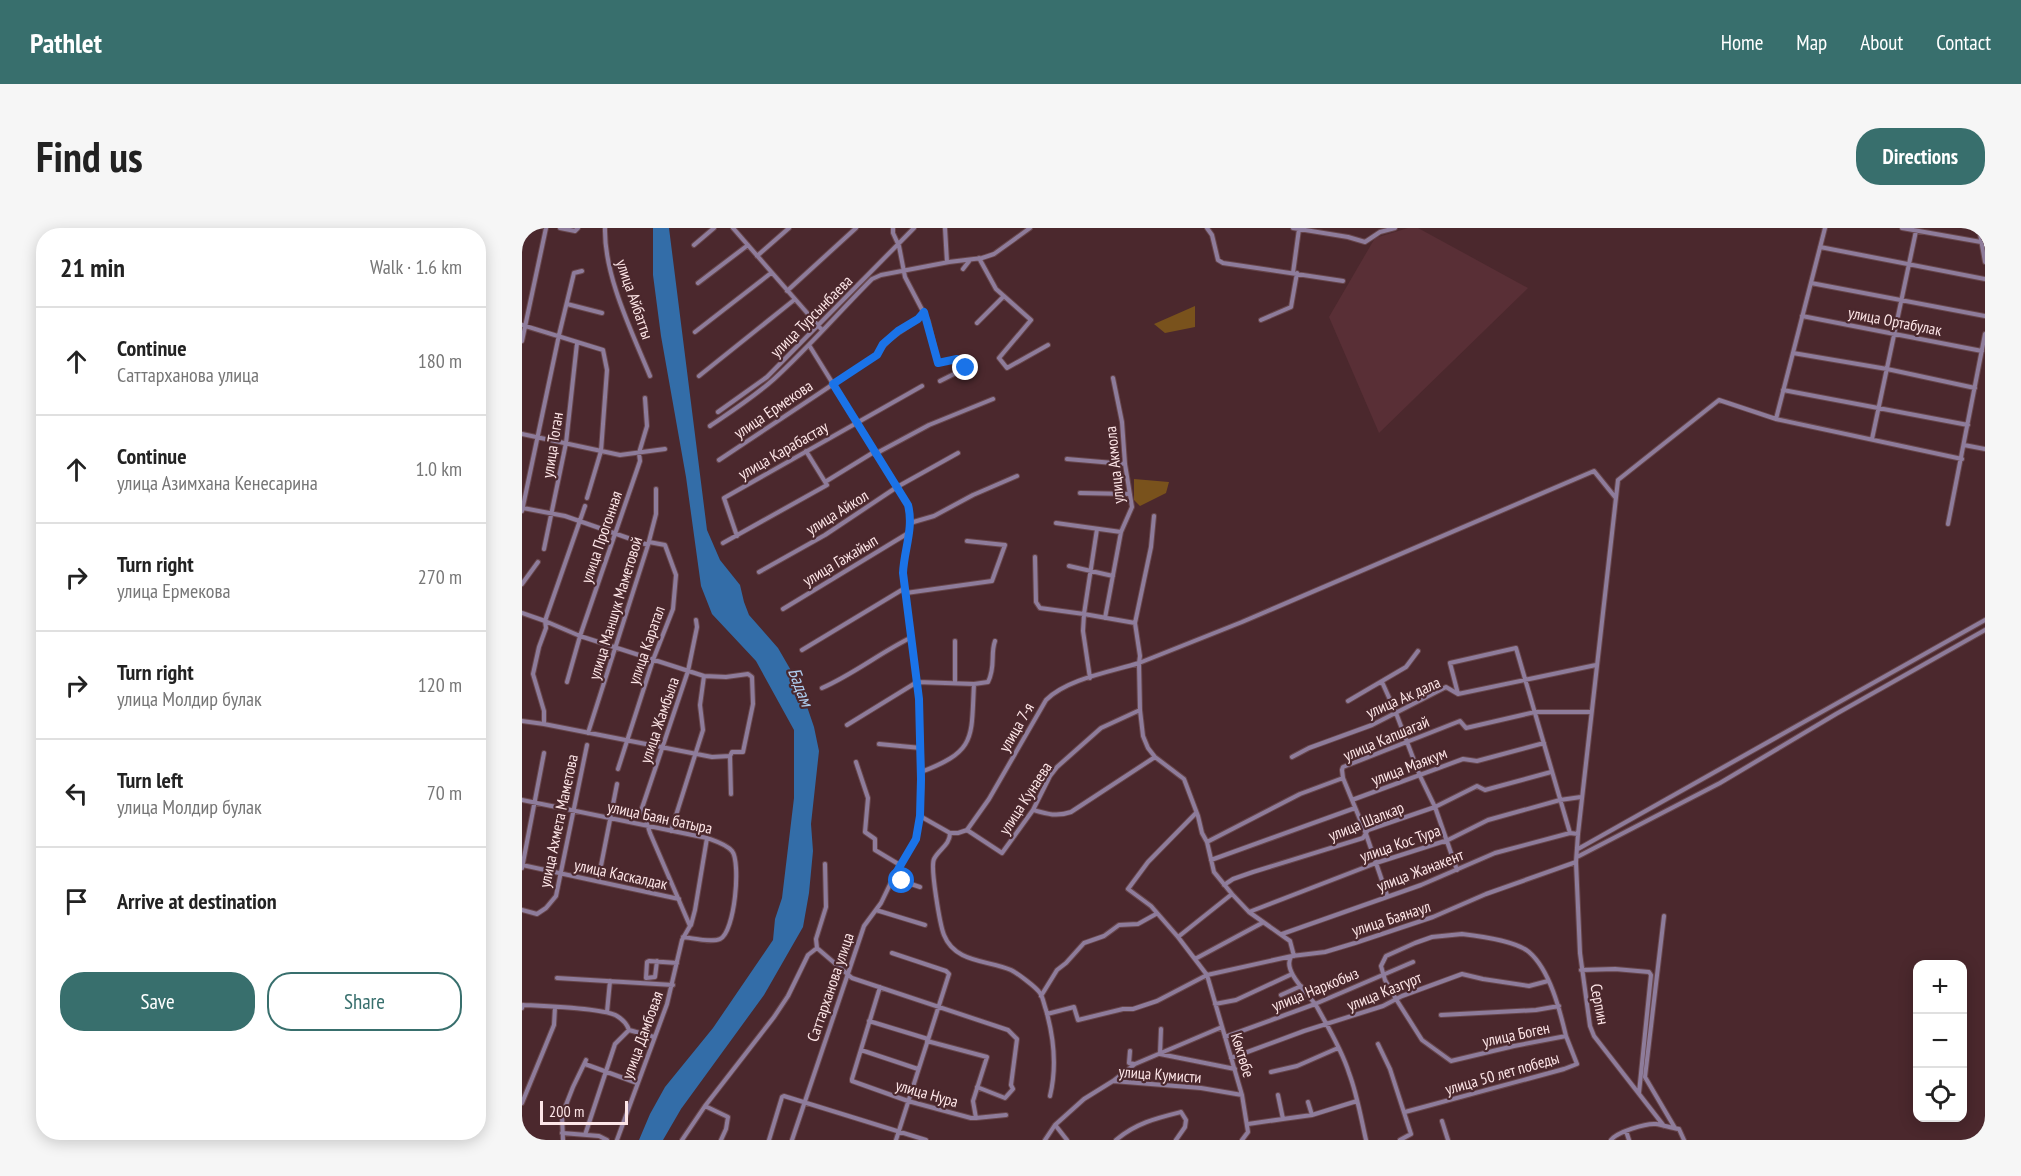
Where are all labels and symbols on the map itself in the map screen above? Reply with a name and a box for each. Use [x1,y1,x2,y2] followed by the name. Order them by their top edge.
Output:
[612,256,658,342] street label: улица Айбатты
[766,271,856,361] street label: улица Турсынбаева
[1846,302,1944,340] street label: улица Ортабулак
[952,354,978,380] route end
[730,375,816,443] street label: улица Ермекова
[537,411,567,479] street label: улица Тоган
[735,416,831,484] street label: улица Карабастау
[1100,425,1128,505] street label: улица Акмола
[802,485,872,539] street label: улица Айкол
[576,488,626,586] street label: улица Прогонная
[799,530,881,590] street label: улица Гажайып
[584,534,646,682] street label: улица Маншук Маметовой
[623,603,669,687] street label: улица Каратал
[783,664,819,711] water label: Бадам
[1363,672,1443,722] street label: улица Ак дала
[635,674,683,766] street label: улица Жамбыла
[994,699,1038,755] street label: улица 7-я
[1340,711,1432,765] street label: улица Капшагай
[1368,742,1450,790] street label: улица Маякум
[534,753,582,889] street label: улица Ахмета Маметова
[994,758,1056,838] street label: улица Кунаева
[606,796,714,838] street label: улица Баян батыра
[1325,797,1407,845] street label: улица Шалкар
[1357,820,1443,866] street label: улица Кос Тура
[1374,844,1467,896] street label: улица Жанакент
[572,854,670,894] street label: улица Каскалдак
[888,867,914,893] route start
[1349,896,1433,940] street label: улица Баянаул
[802,930,858,1044] street label: Саттарханова улица
[1268,962,1362,1016] street label: улица Наркобыз
[1344,967,1425,1015] street label: улица Казгурт
[1586,982,1614,1026] street label: Серпин
[617,988,667,1082] street label: улица Дамбовая
[1480,1017,1552,1051] street label: улица Боген
[1227,1030,1259,1080] street label: Көктөбе
[1443,1047,1561,1099] street label: улица 50 лет победы
[1118,1061,1202,1087] street label: улица Кумисти
[893,1075,961,1111] street label: улица Нура
[540,1098,628,1126] scale bar

